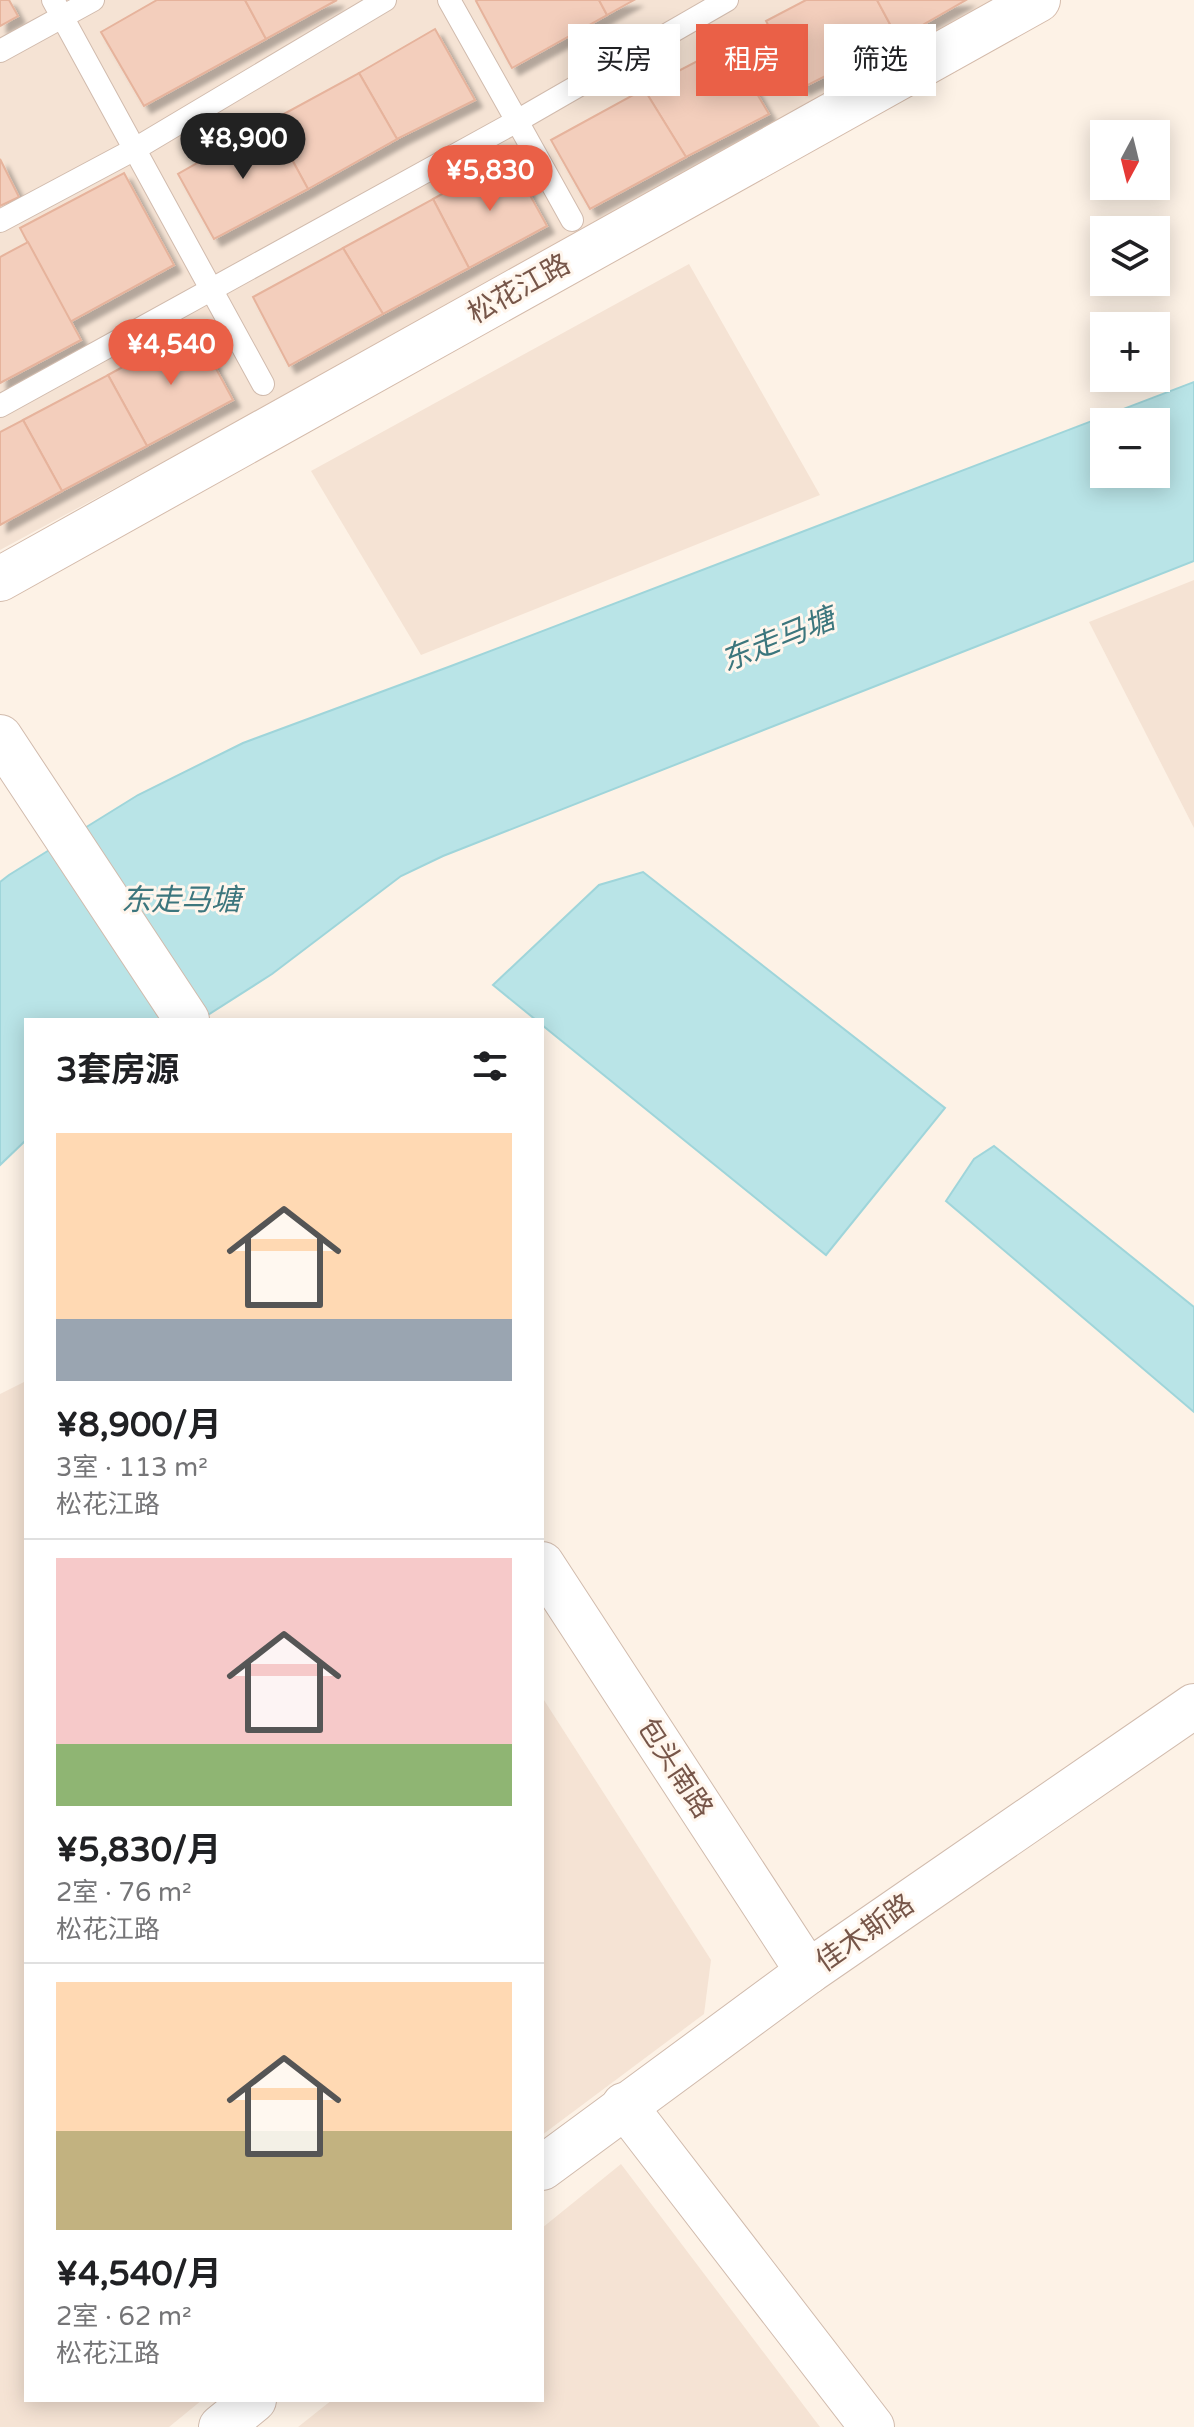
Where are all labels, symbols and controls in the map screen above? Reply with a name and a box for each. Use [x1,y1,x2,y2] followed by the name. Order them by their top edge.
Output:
[568,24,680,96] chip: 买房
[696,24,808,96] chip: 租房
[824,24,936,96] chip: 筛选
[178,113,308,181] pin: ¥8,900
[1090,120,1170,200] north arrow
[1090,120,1170,488] map controls
[198,123,288,154] text: ¥8,900
[425,145,555,213] pin: ¥5,830
[446,155,534,186] text: ¥5,830
[1090,216,1170,296] button: layers
[462,247,576,331] street label: 松花江路
[1090,312,1170,392] button: +
[106,319,236,387] pin: ¥4,540
[126,329,216,360] text: ¥4,540
[1090,408,1170,488] button: −
[715,598,845,680] water label: 东走马塘
[121,882,246,919] water label: 东走马塘
[468,1044,512,1088] icon: filters
[56,1050,179,1091] text: 3套房源
[212,1185,356,1329] icon: home
[56,1405,222,1446] text: ¥8,900/月
[56,1452,208,1483] text: 3室 · 113 m²
[56,1489,160,1520] text: 松花江路
[212,1610,356,1754] icon: home
[630,1712,720,1824] street label: 包头南路
[56,1830,221,1871] text: ¥5,830/月
[56,1877,192,1908] text: 2室 · 76 m²
[809,1887,921,1979] street label: 佳木斯路
[56,1914,160,1945] text: 松花江路
[212,2034,356,2178] icon: home
[56,2254,222,2295] text: ¥4,540/月
[56,2301,192,2332] text: 2室 · 62 m²
[56,2338,160,2369] text: 松花江路

